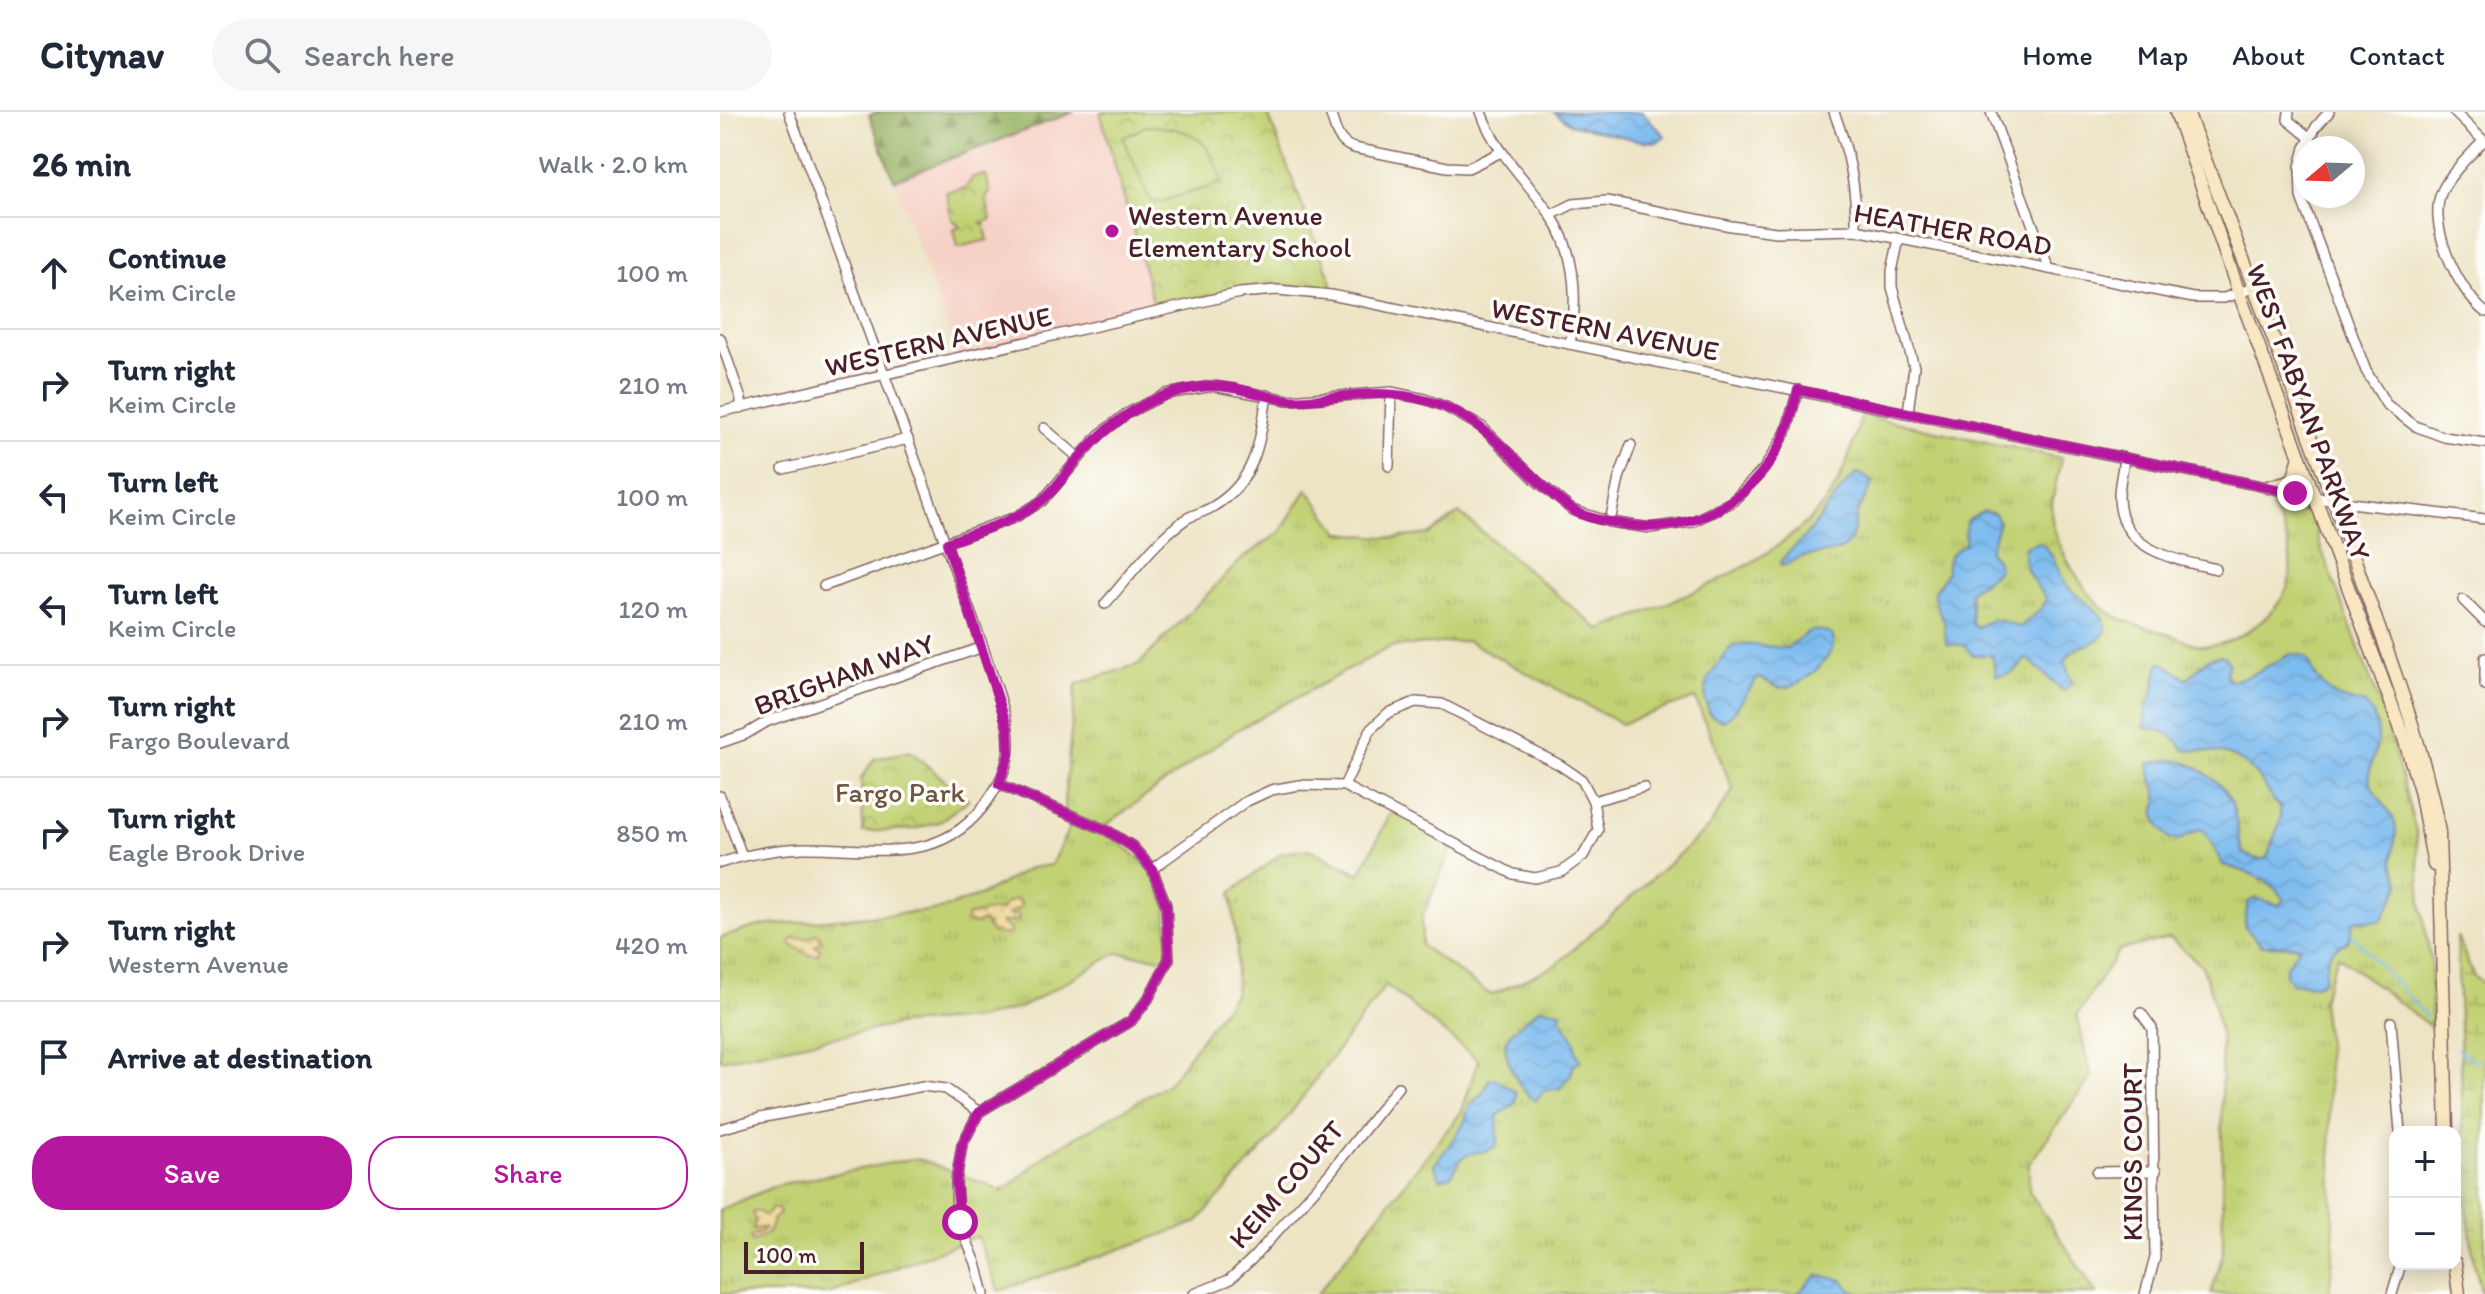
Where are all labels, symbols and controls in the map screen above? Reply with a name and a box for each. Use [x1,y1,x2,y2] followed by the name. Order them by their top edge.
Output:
[212,19,772,91] search box
[40,32,164,78] text: Citynav
[240,33,284,77] icon: search
[304,37,455,74] text: Search here
[2022,38,2093,72] text: Home
[2137,38,2188,72] text: Map
[2232,38,2305,72] text: About
[2349,38,2445,72] text: Contact
[2293,136,2365,208] north arrow
[32,144,131,185] text: 26 min
[538,148,688,180] text: Walk · 2.0 km
[1851,195,2055,263] street label: HEATHER ROAD
[1128,198,1351,264] place label: Western Avenue Elementary School
[1103,222,1121,240] marker: Western Avenue Elementary School
[108,239,227,276] text: Continue
[32,251,76,295] icon: ahead
[616,257,688,289] text: 100 m
[2239,259,2379,565] street label: WEST FABYAN PARKWAY
[108,276,236,308] text: Keim Circle
[1488,290,1722,368] street label: WESTERN AVENUE
[821,298,1055,384] street label: WESTERN AVENUE
[108,351,236,388] text: Turn right
[32,363,76,407] icon: right
[619,369,688,401] text: 210 m
[108,388,236,420] text: Keim Circle
[108,463,219,500] text: Turn left
[32,475,76,519] icon: left
[2277,475,2313,511] route end
[616,481,688,513] text: 100 m
[108,500,236,532] text: Keim Circle
[108,575,219,612] text: Turn left
[32,587,76,631] icon: left
[619,593,688,625] text: 120 m
[108,612,236,644] text: Keim Circle
[749,626,939,722] street label: BRIGHAM WAY
[108,687,236,724] text: Turn right
[32,699,76,743] icon: right
[619,705,688,737] text: 210 m
[108,724,290,756] text: Fargo Boulevard
[835,775,966,809] park label: Fargo Park
[108,799,236,836] text: Turn right
[32,811,76,855] icon: right
[616,817,688,849] text: 850 m
[108,836,305,868] text: Eagle Brook Drive
[108,911,236,948] text: Turn right
[32,923,76,967] icon: right
[615,929,688,961] text: 420 m
[108,948,289,980] text: Western Avenue
[32,1035,76,1079] icon: arrive
[108,1039,372,1076] text: Arrive at destination
[2115,1063,2149,1241] street label: KINGS COURT
[1221,1113,1351,1255] street label: KEIM COURT
[2389,1126,2461,1270] map controls
[2389,1126,2461,1198] button: +
[32,1136,352,1210] button: Save
[368,1136,688,1210] button: Share
[2389,1198,2461,1270] button: −
[942,1204,978,1240] route start
[744,1238,864,1274] scale bar
[756,1242,817,1269] text: 100 m

